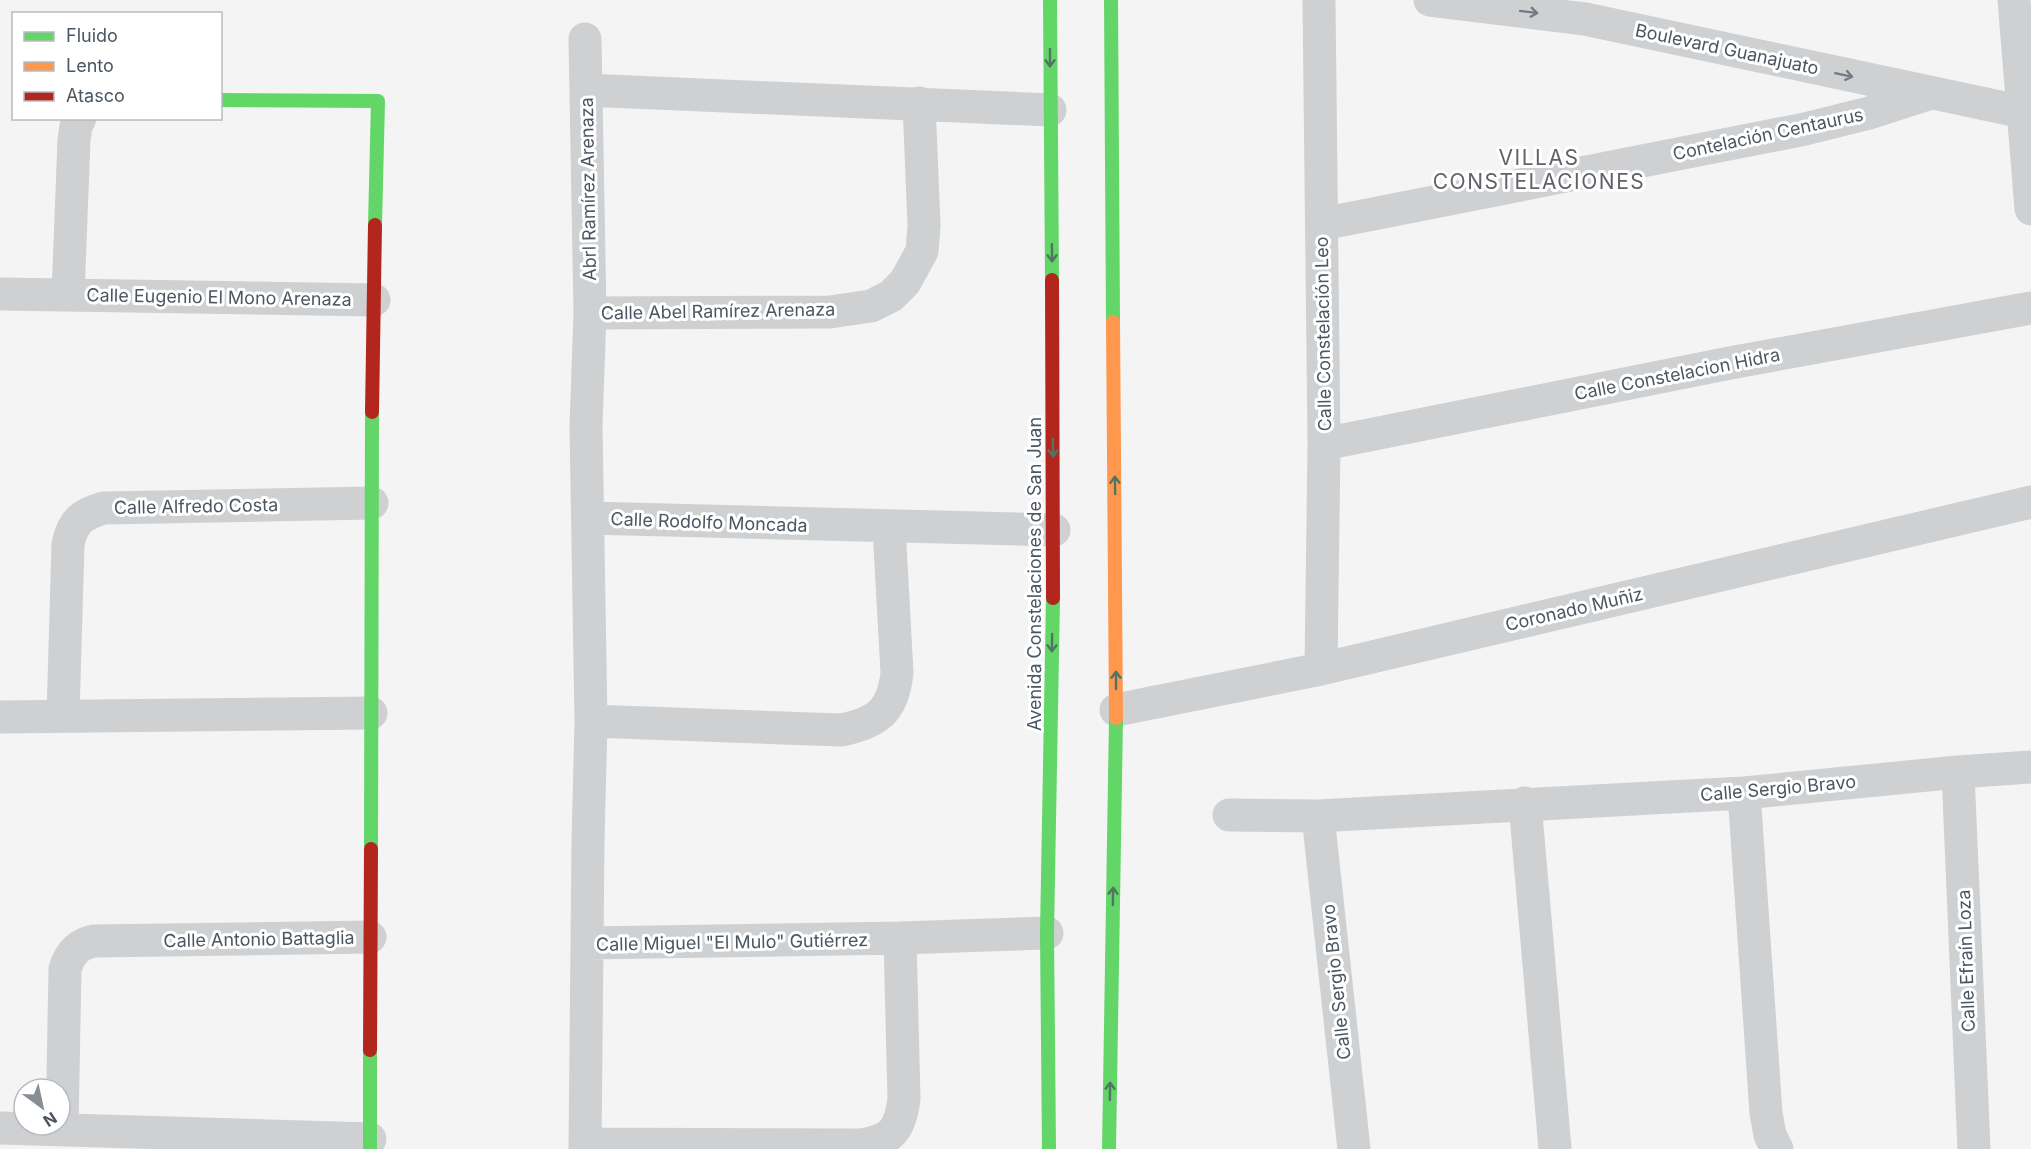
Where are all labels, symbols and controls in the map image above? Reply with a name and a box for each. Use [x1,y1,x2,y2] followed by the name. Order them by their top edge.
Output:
[1519,7,1539,18] one-way arrow
[12,12,222,120] legend
[1633,19,1821,79] street label: Boulevard Guanajuato
[66,25,118,46] text: Fluido
[1044,48,1056,68] one-way arrow
[66,55,114,76] text: Lento
[1834,69,1853,81] one-way arrow
[66,85,125,106] text: Atasco
[576,97,600,281] street label: Abrl Ramírez Arenaza
[1671,104,1865,164] street label: Contelación Centaurus
[1433,145,1645,194] district label: VILLAS CONSTELACIONES
[1311,236,1335,432] street label: Calle Constelación Leo
[1046,243,1057,263] one-way arrow
[86,284,352,310] street label: Calle Eugenio El Mono Arenaza
[601,298,835,324] street label: Calle Abel Ramírez Arenaza
[1572,344,1782,404] street label: Calle Constelacion Hidra
[1024,417,1045,731] street label: Avenida Constelaciones de San Juan
[1047,438,1059,458] one-way arrow
[1109,475,1121,495] one-way arrow
[114,494,278,518] street label: Calle Alfredo Costa
[610,508,808,536] street label: Calle Rodolfo Moncada
[1503,583,1645,635] street label: Coronado Muñiz
[1046,633,1058,653] one-way arrow
[1110,670,1122,690] one-way arrow
[1699,771,1857,805] street label: Calle Sergio Bravo
[1107,886,1119,906] one-way arrow
[1953,889,1979,1033] street label: Calle Efraín Loza
[1317,903,1355,1061] street label: Calle Sergio Bravo
[163,927,355,951] street label: Calle Antonio Battaglia
[596,929,868,955] street label: Calle Miguel "El Mulo" Gutiérrez
[12,1077,72,1137] north arrow
[1104,1081,1116,1101] one-way arrow
[40,1108,61,1131] text: N

